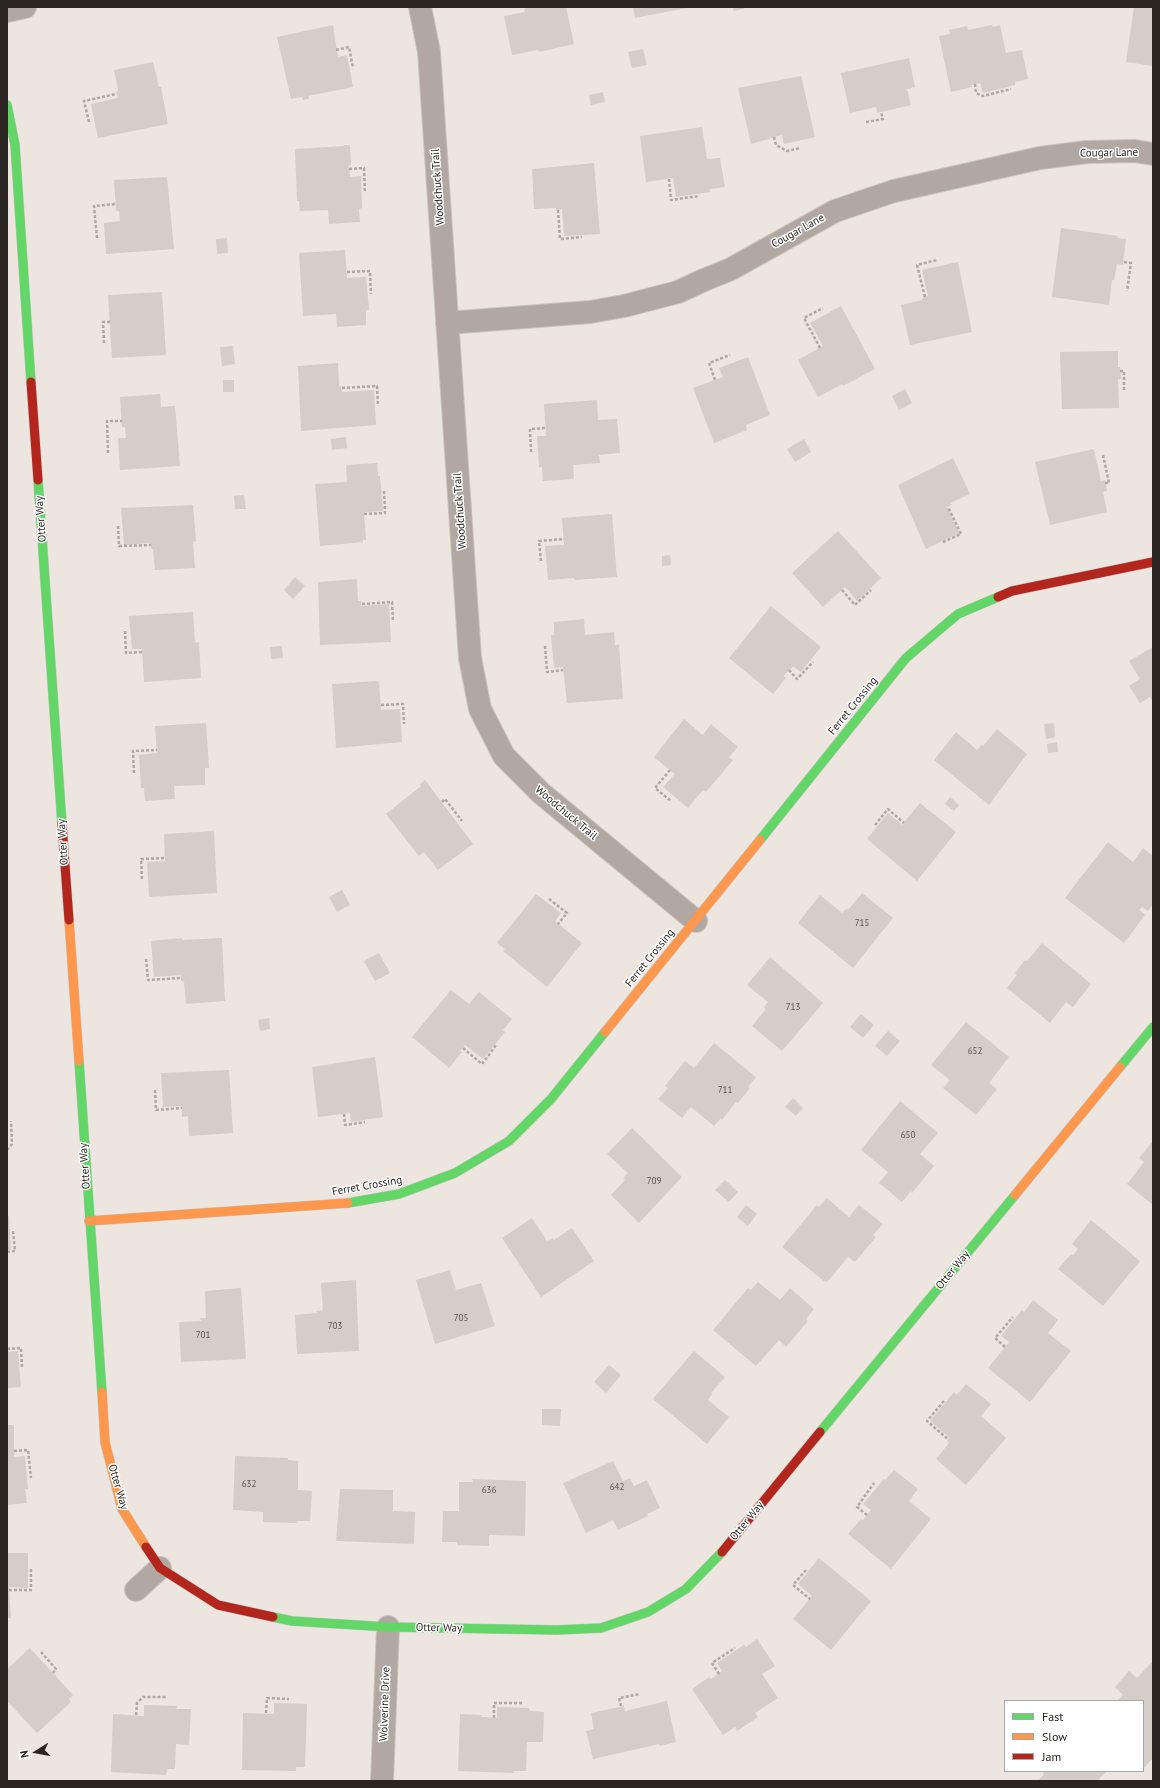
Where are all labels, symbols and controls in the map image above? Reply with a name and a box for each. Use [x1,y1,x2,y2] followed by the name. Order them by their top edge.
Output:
[1080,146,1138,160] street label: Cougar Lane
[429,148,447,226] street label: Woodchuck Trail
[769,211,827,251] street label: Cougar Lane
[451,472,469,550] street label: Woodchuck Trail
[33,495,49,543] street label: Otter Way
[826,674,880,738] street label: Ferret Crossing
[532,783,600,843] street label: Woodchuck Trail
[55,818,71,866] street label: Otter Way
[855,918,869,928] house number: 715
[623,926,677,990] street label: Ferret Crossing
[786,1002,800,1012] house number: 713
[968,1046,982,1056] house number: 652
[718,1085,732,1095] house number: 711
[901,1130,915,1140] house number: 650
[77,1142,93,1190] street label: Otter Way
[331,1173,403,1199] street label: Ferret Crossing
[647,1176,661,1186] house number: 709
[933,1248,973,1292] street label: Otter Way
[454,1313,468,1323] house number: 705
[328,1321,342,1331] house number: 703
[196,1330,210,1340] house number: 701
[105,1463,131,1511] street label: Otter Way
[242,1479,256,1489] house number: 632
[610,1482,624,1492] house number: 642
[482,1485,496,1495] house number: 636
[727,1499,767,1543] street label: Otter Way
[416,1621,462,1635] street label: Otter Way
[377,1667,393,1741] street label: Wolverine Drive
[1004,1700,1144,1772] legend
[1042,1709,1063,1724] text: Fast
[1042,1729,1067,1744] text: Slow
[16,1732,56,1772] north arrow
[17,1749,32,1759] text: N
[1042,1749,1061,1764] text: Jam

